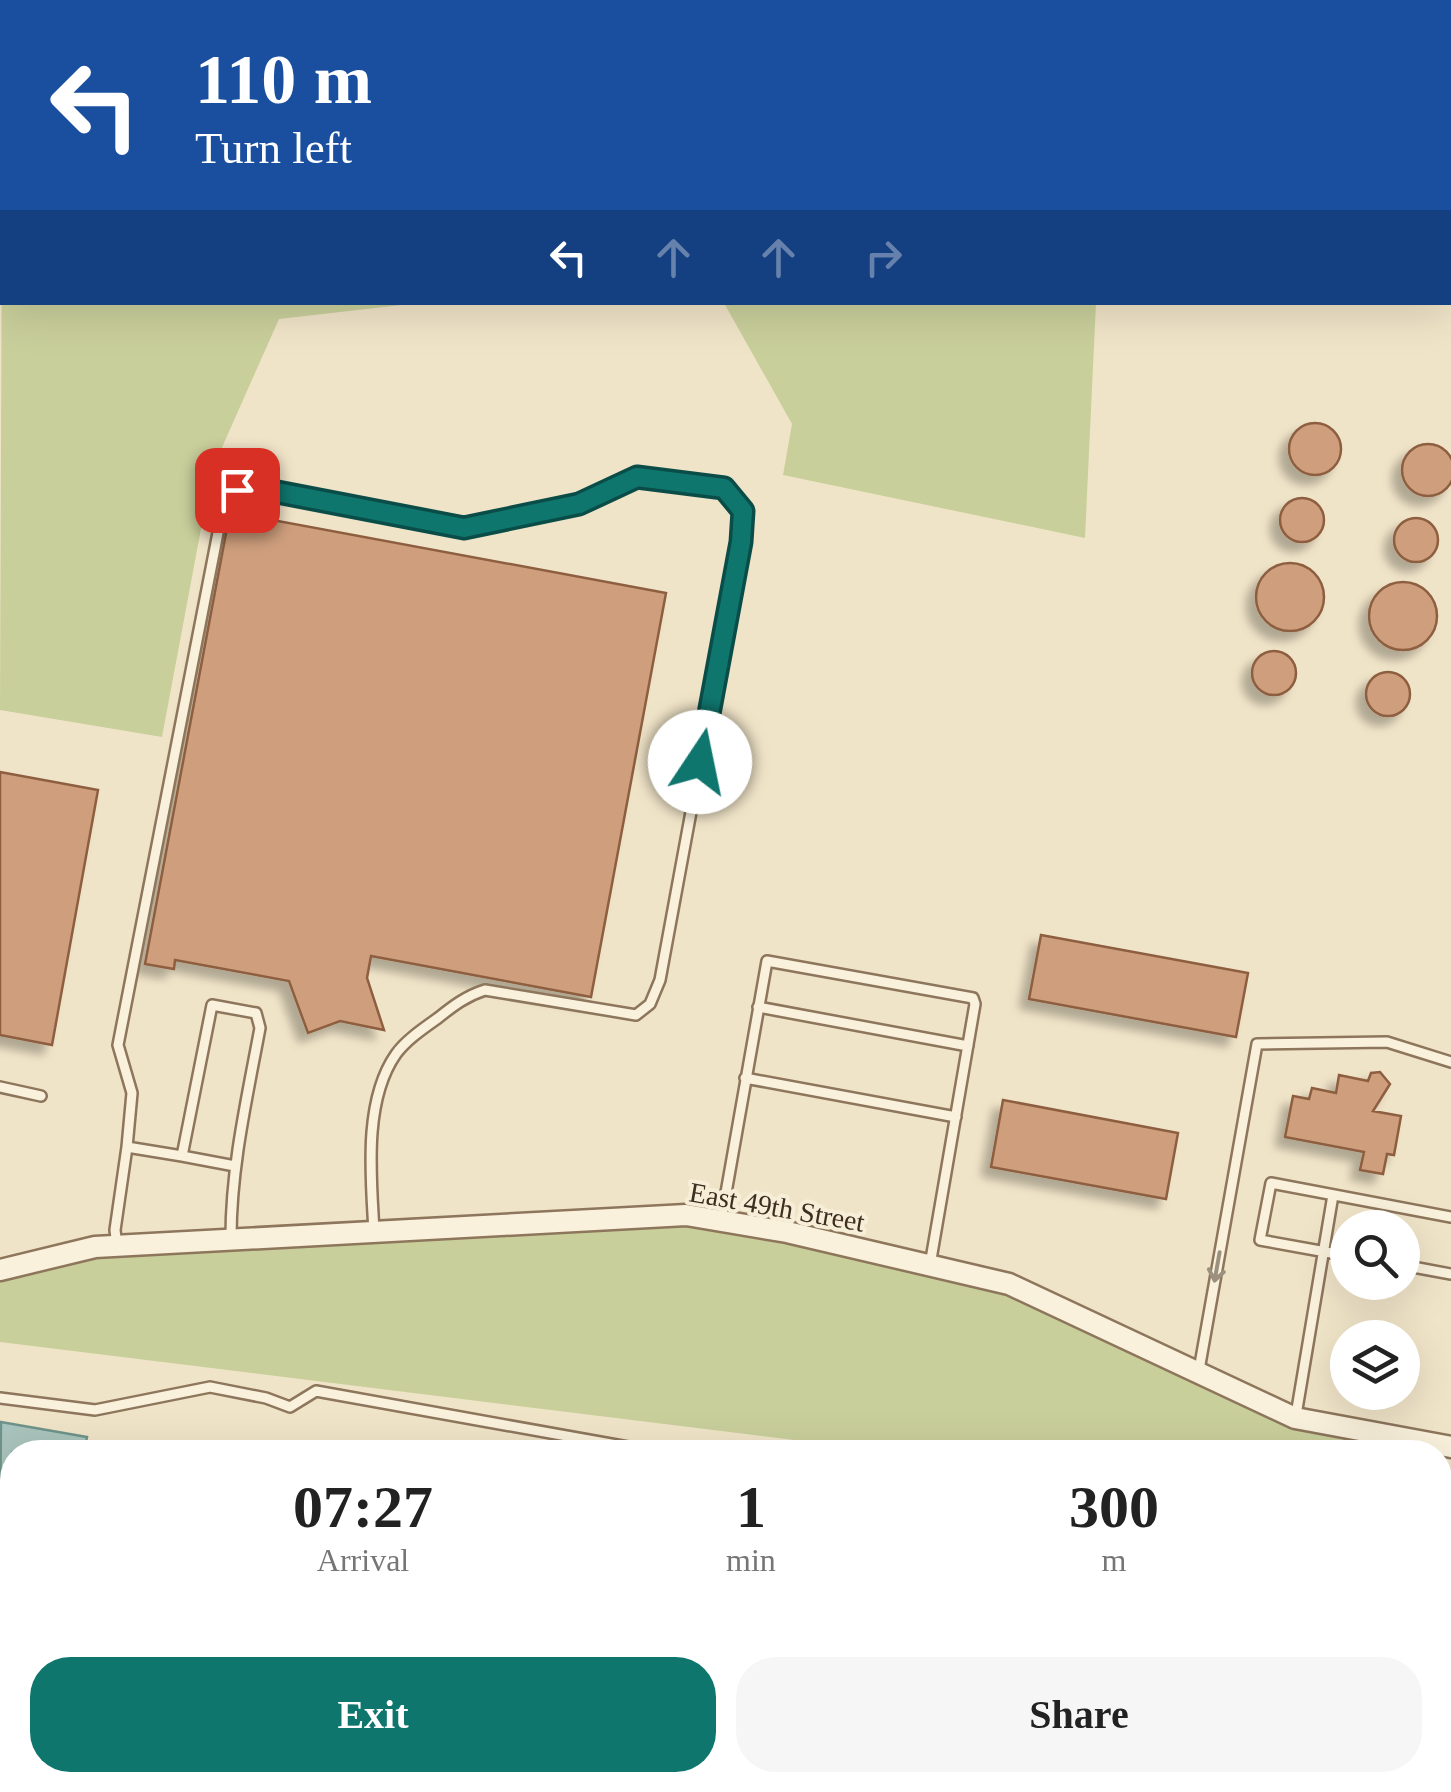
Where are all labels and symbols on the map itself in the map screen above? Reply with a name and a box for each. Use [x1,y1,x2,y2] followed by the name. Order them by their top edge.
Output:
[195,448,280,533] pin
[648,710,752,814] position arrow
[687,1176,867,1238] street label: East 49th Street
[1207,1250,1226,1283] one-way arrow

